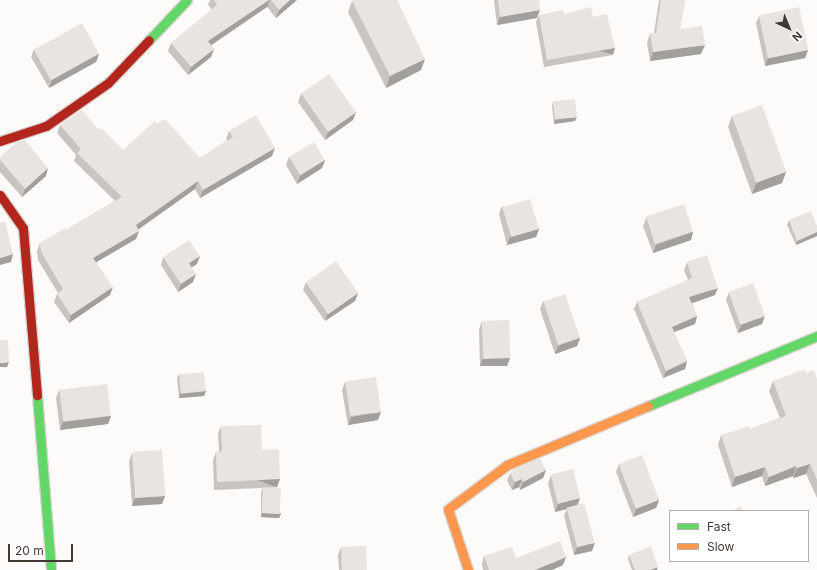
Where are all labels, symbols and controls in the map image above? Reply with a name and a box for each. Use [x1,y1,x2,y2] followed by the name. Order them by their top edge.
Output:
[769,8,809,48] north arrow
[789,29,805,45] text: N
[669,510,809,562] legend
[707,519,731,534] text: Fast
[10,536,75,562] scale bar
[707,539,734,554] text: Slow
[15,543,44,558] text: 20 m

